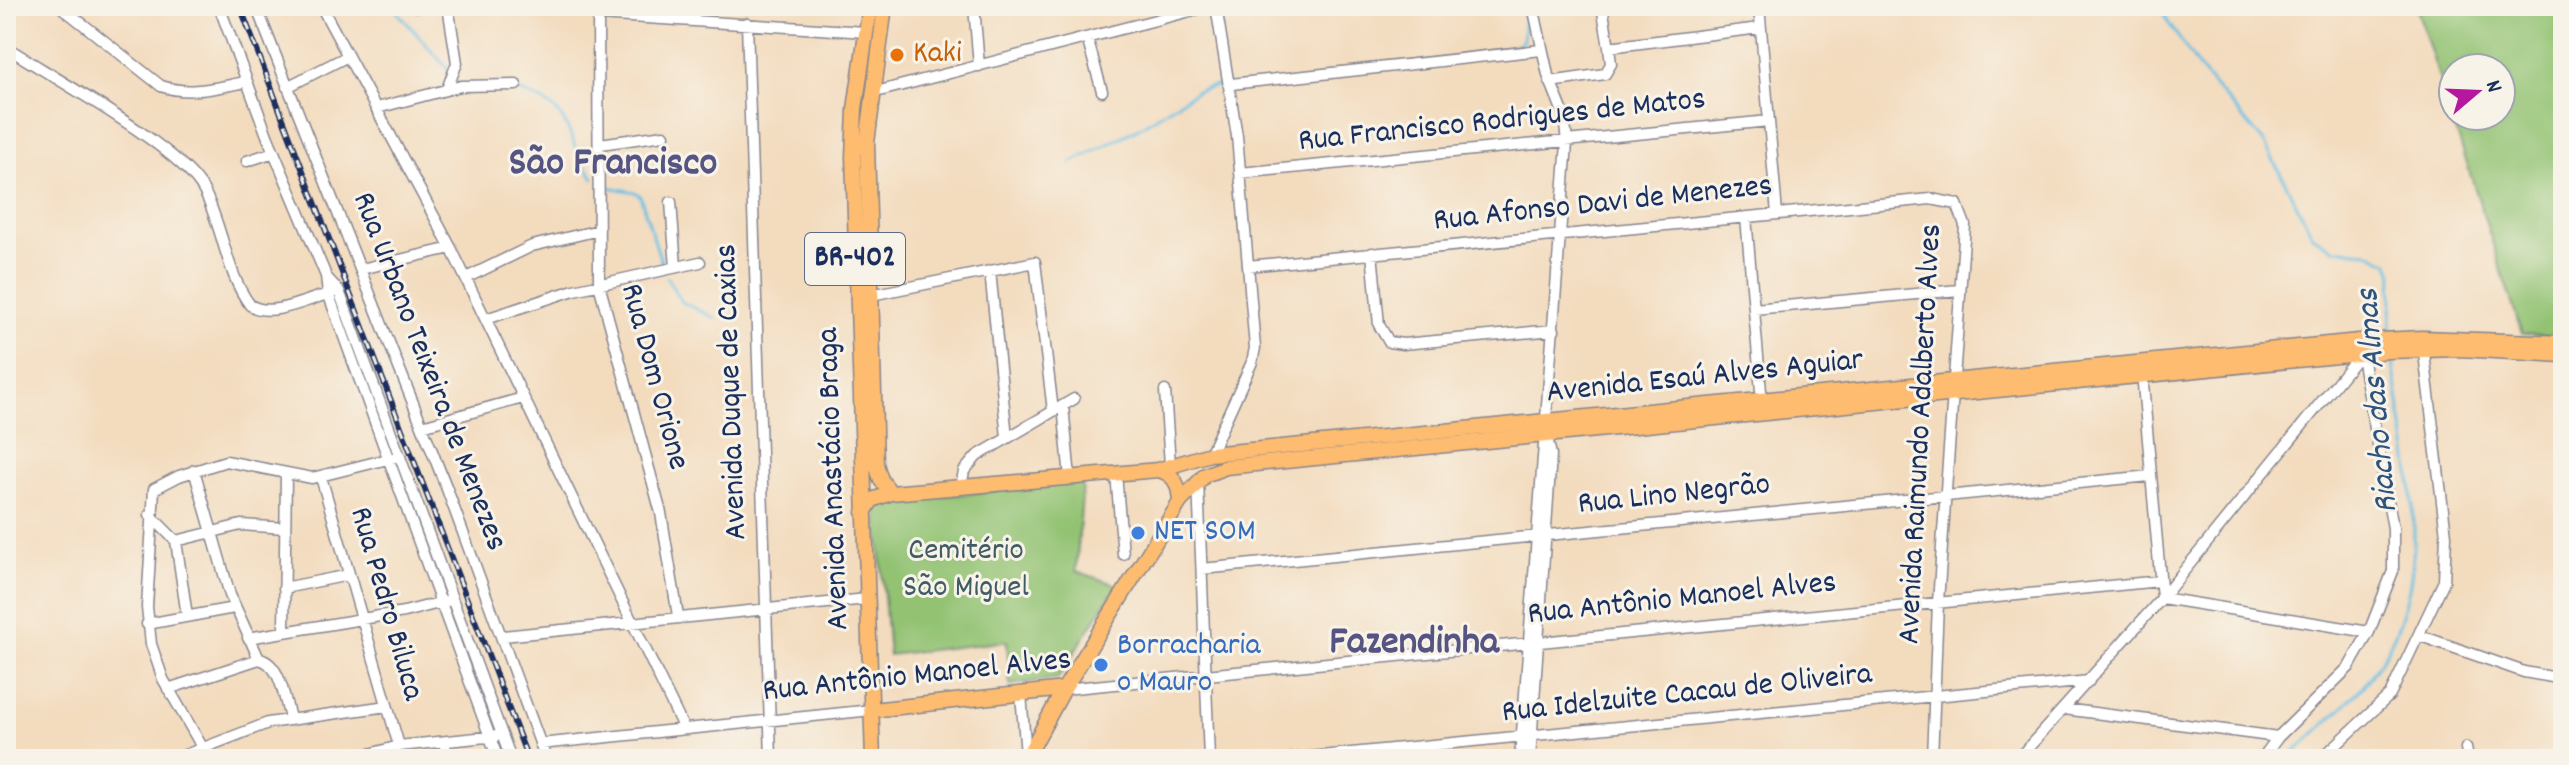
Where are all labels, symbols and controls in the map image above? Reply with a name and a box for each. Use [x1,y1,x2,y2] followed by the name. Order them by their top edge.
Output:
[913,32,962,78] place label: Kaki
[888,46,906,64] marker: Kaki
[2437,52,2517,132] north arrow
[2476,76,2509,97] text: N
[1296,78,1708,166] street label: Rua Francisco Rodrigues de Matos
[509,137,717,194] district label: São Francisco
[1431,164,1775,246] street label: Rua Afonso Davi de Menezes
[338,186,518,558] street label: Rua Urbano Teixeira de Menezes
[1888,223,1956,645] street label: Avenida Raimundo Adalberto Alves
[805,233,905,285] road number: BR-402
[705,243,761,541] street label: Avenida Duque de Caxias
[606,279,700,475] street label: Rua Dom Orione
[2345,285,2413,515] water label: Riacho das Almas
[807,326,863,631] street label: Avenida Anastácio Braga
[1544,338,1866,418] street label: Avenida Esaú Alves Aguiar
[1576,463,1772,529] street label: Rua Lino Negrão
[335,502,435,707] street label: Rua Pedro Biluca
[1154,510,1256,556] place label: NET SOM
[1129,524,1147,542] marker: NET SOM
[903,529,1029,612] park label: Cemitério São Miguel
[1525,561,1839,639] street label: Rua Antônio Manoel Alves
[1329,616,1500,673] district label: Fazendinha
[1117,624,1261,707] place label: Borracharia o Mauro
[760,638,1074,716] street label: Rua Antônio Manoel Alves
[1500,653,1875,737] street label: Rua Idelzuite Cacau de Oliveira
[1092,656,1110,674] marker: Borracharia o Mauro

